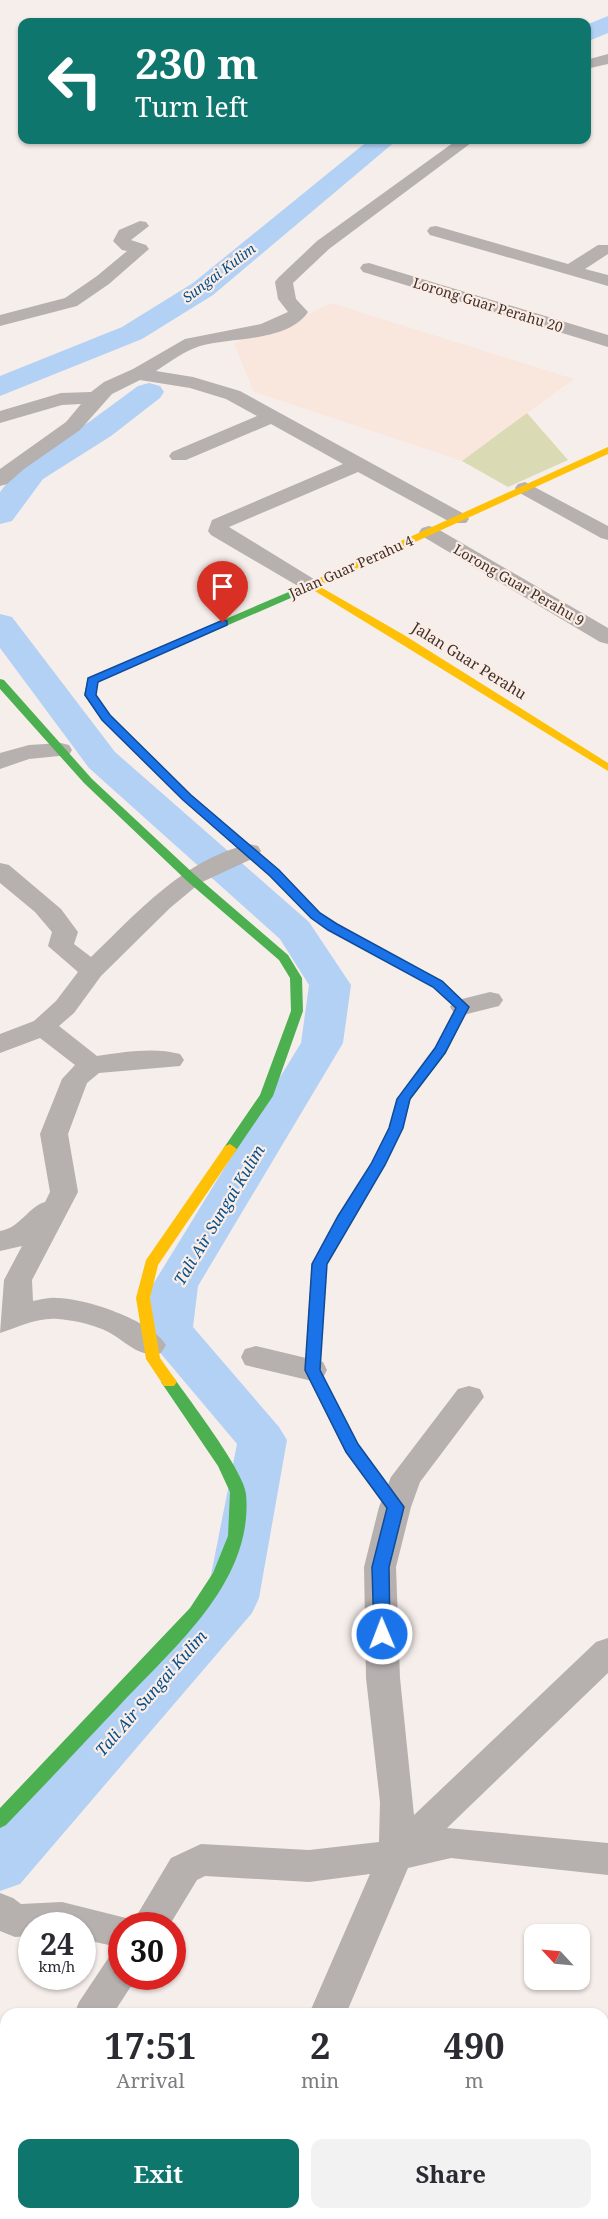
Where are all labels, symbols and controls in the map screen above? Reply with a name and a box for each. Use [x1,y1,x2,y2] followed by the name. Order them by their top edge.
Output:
[135,34,259,91] text: 230 m
[36,42,114,120] icon: left
[135,88,248,125] text: Turn left
[178,239,260,306] water label: Sungai Kulim
[411,273,566,336] street label: Lorong Guar Perahu 20
[285,531,416,603] street label: Jalan Guar Perahu 4
[450,539,588,630] street label: Lorong Guar Perahu 9
[197,561,248,623] pin
[206,570,239,603] icon: arrive
[408,616,531,704] street label: Jalan Guar Perahu
[168,1140,270,1289] water label: Tali Air Sungai Kulim
[350,1602,414,1666] position arrow
[90,1625,212,1761] water label: Tali Air Sungai Kulim
[108,1912,186,1990] speed limit sign: 30
[40,1923,74,1964] text: 24
[524,1924,590,1990] north arrow
[524,1924,590,1990] map controls
[39,1956,75,1976] text: km/h
[104,2021,197,2070] text: 17:51
[310,2021,330,2070] text: 2
[444,2021,505,2070] text: 490
[116,2067,185,2094] text: Arrival
[301,2067,339,2094] text: min
[465,2067,484,2094] text: m
[18,2139,299,2208] button: Exit
[311,2139,591,2208] button: Share

